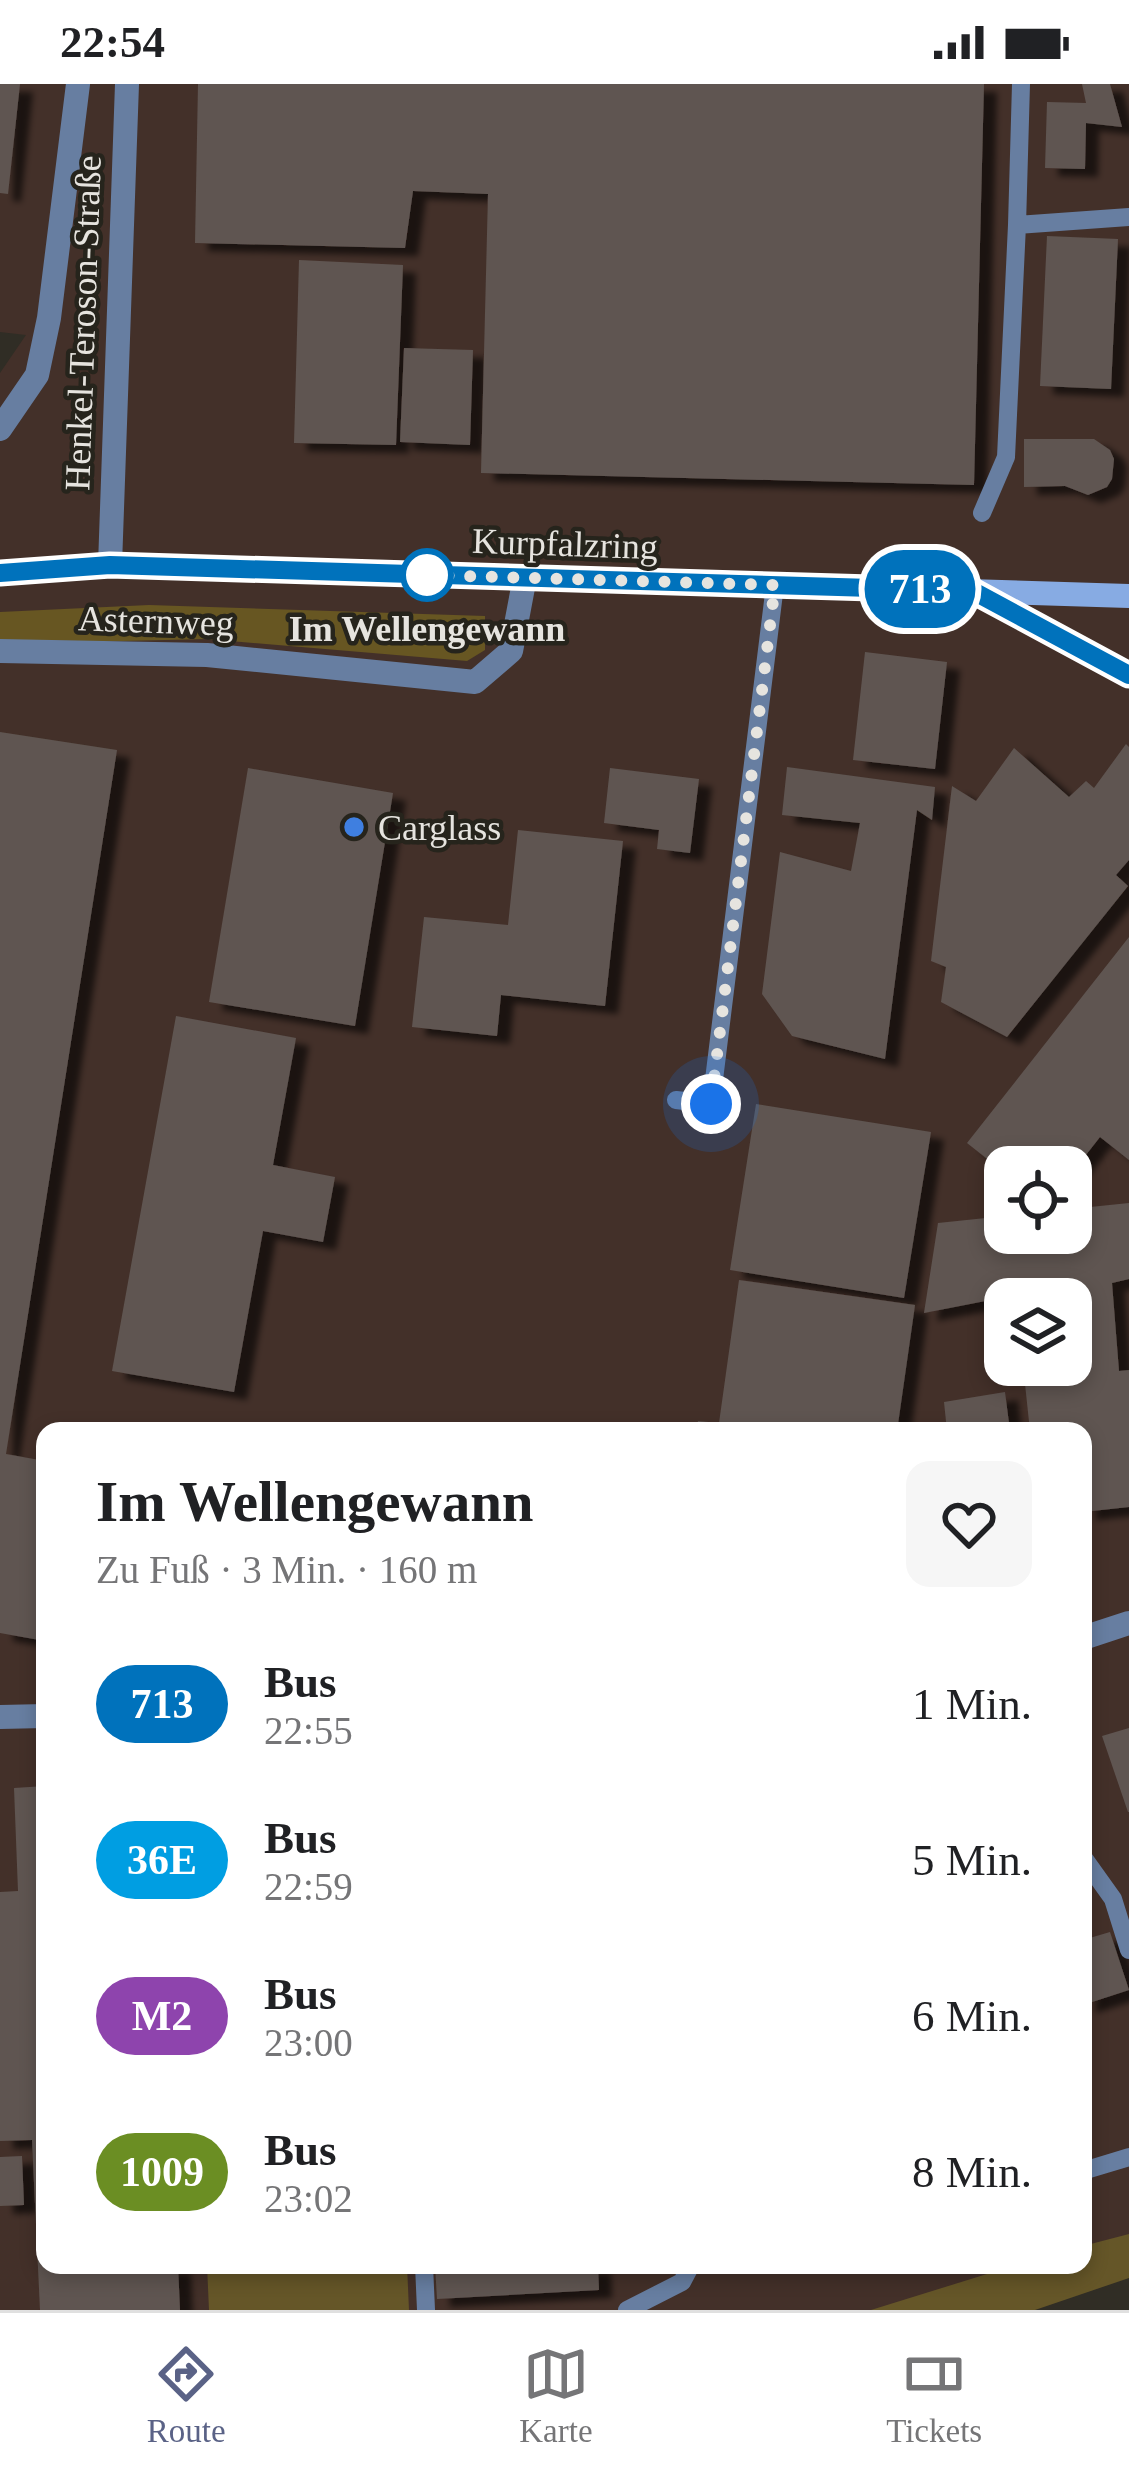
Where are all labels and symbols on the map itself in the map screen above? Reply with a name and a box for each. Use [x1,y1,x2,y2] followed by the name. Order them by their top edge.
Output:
[57,155,109,491] street label: Henkel-Teroson-Straße
[471,521,659,567] street label: Kurpfalzring
[402,550,452,600] marker: Im Wellengewann
[851,550,989,628] line badge: 713
[77,598,235,644] street label: Asternweg
[289,609,565,649] place label: Im Wellengewann
[378,808,501,848] place label: Carglass
[341,814,367,840] marker: Carglass
[681,1074,741,1134] your location

